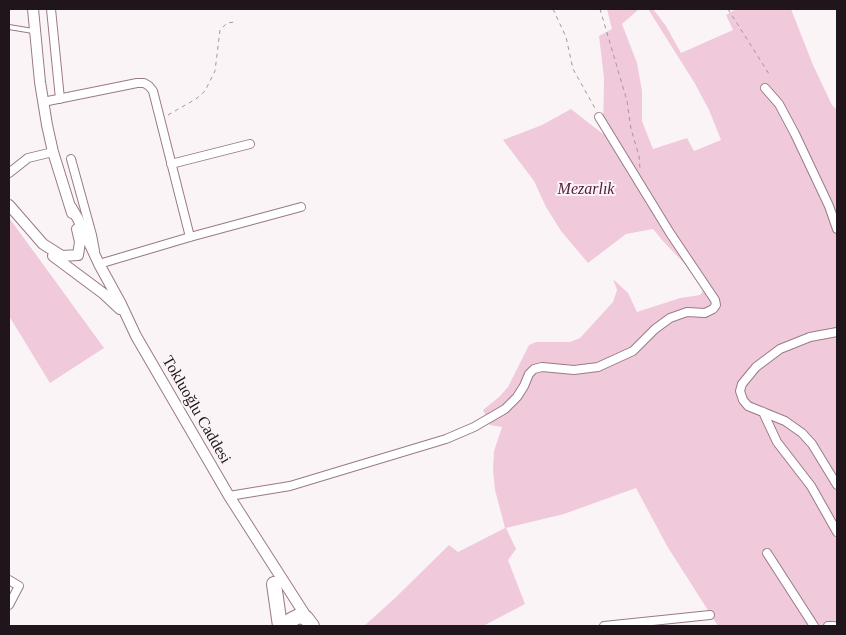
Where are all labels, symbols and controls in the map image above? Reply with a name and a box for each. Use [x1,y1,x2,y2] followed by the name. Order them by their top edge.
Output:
[558,180,614,200] park label: Mezarlık
[157,353,235,467] street label: Tokluoğlu Caddesi

